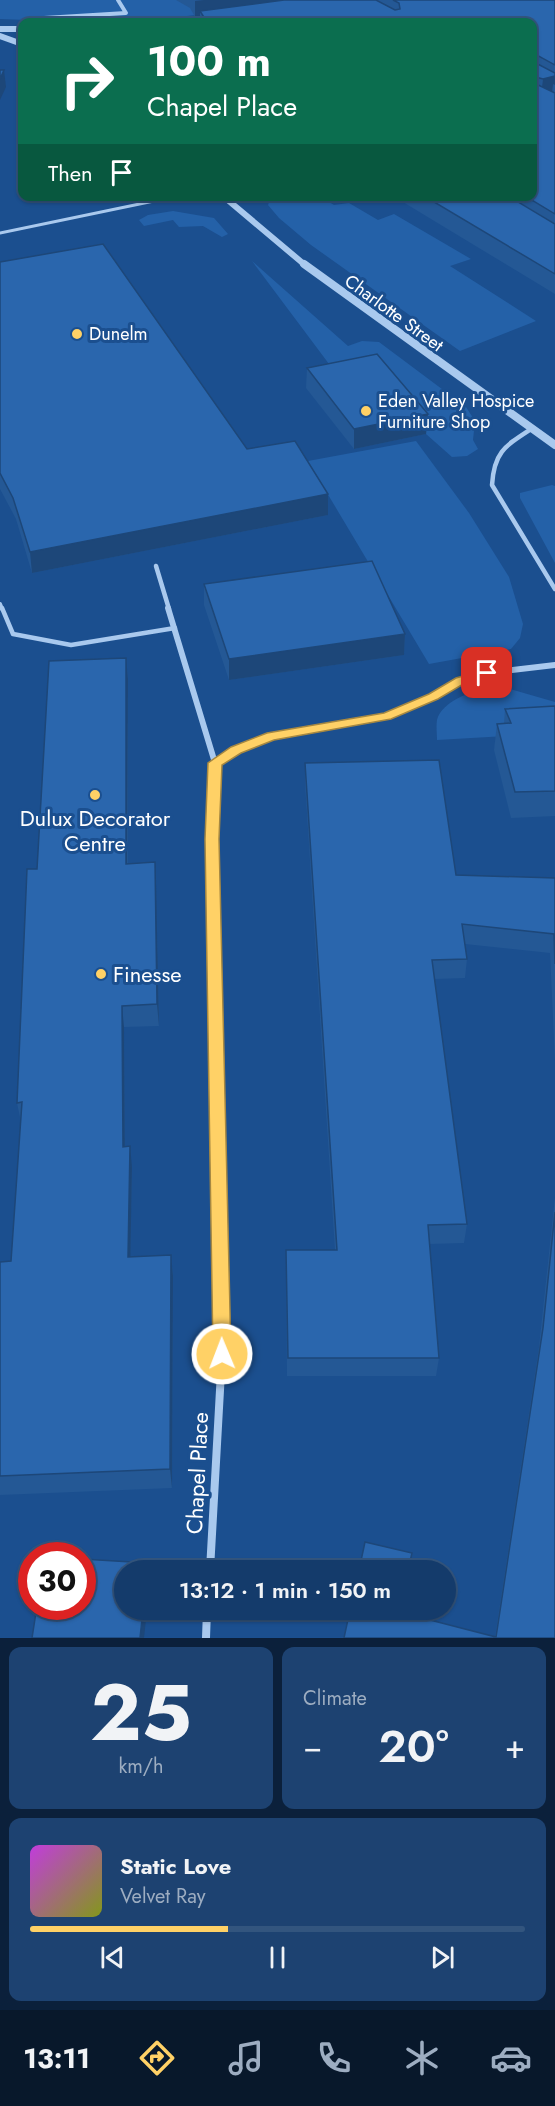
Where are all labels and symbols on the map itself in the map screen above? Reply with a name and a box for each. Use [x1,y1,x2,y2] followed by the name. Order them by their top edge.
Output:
[339,268,449,358] street label: Charlotte Street
[89,321,148,347] place label: Dunelm
[70,327,84,341] marker: Dunelm
[378,388,534,435] place label: Eden Valley Hospice Furniture Shop
[359,404,373,418] marker: Eden Valley Hospice Furniture Shop
[461,647,512,698] pin
[88,788,102,802] marker: Dulux Decorator Centre
[20,802,171,859] place label: Dulux Decorator Centre
[113,958,182,990] place label: Finesse
[94,967,108,981] marker: Finesse
[190,1322,254,1386] position arrow
[178,1411,216,1535] street label: Chapel Place
[18,1542,96,1620] speed limit sign: 30

